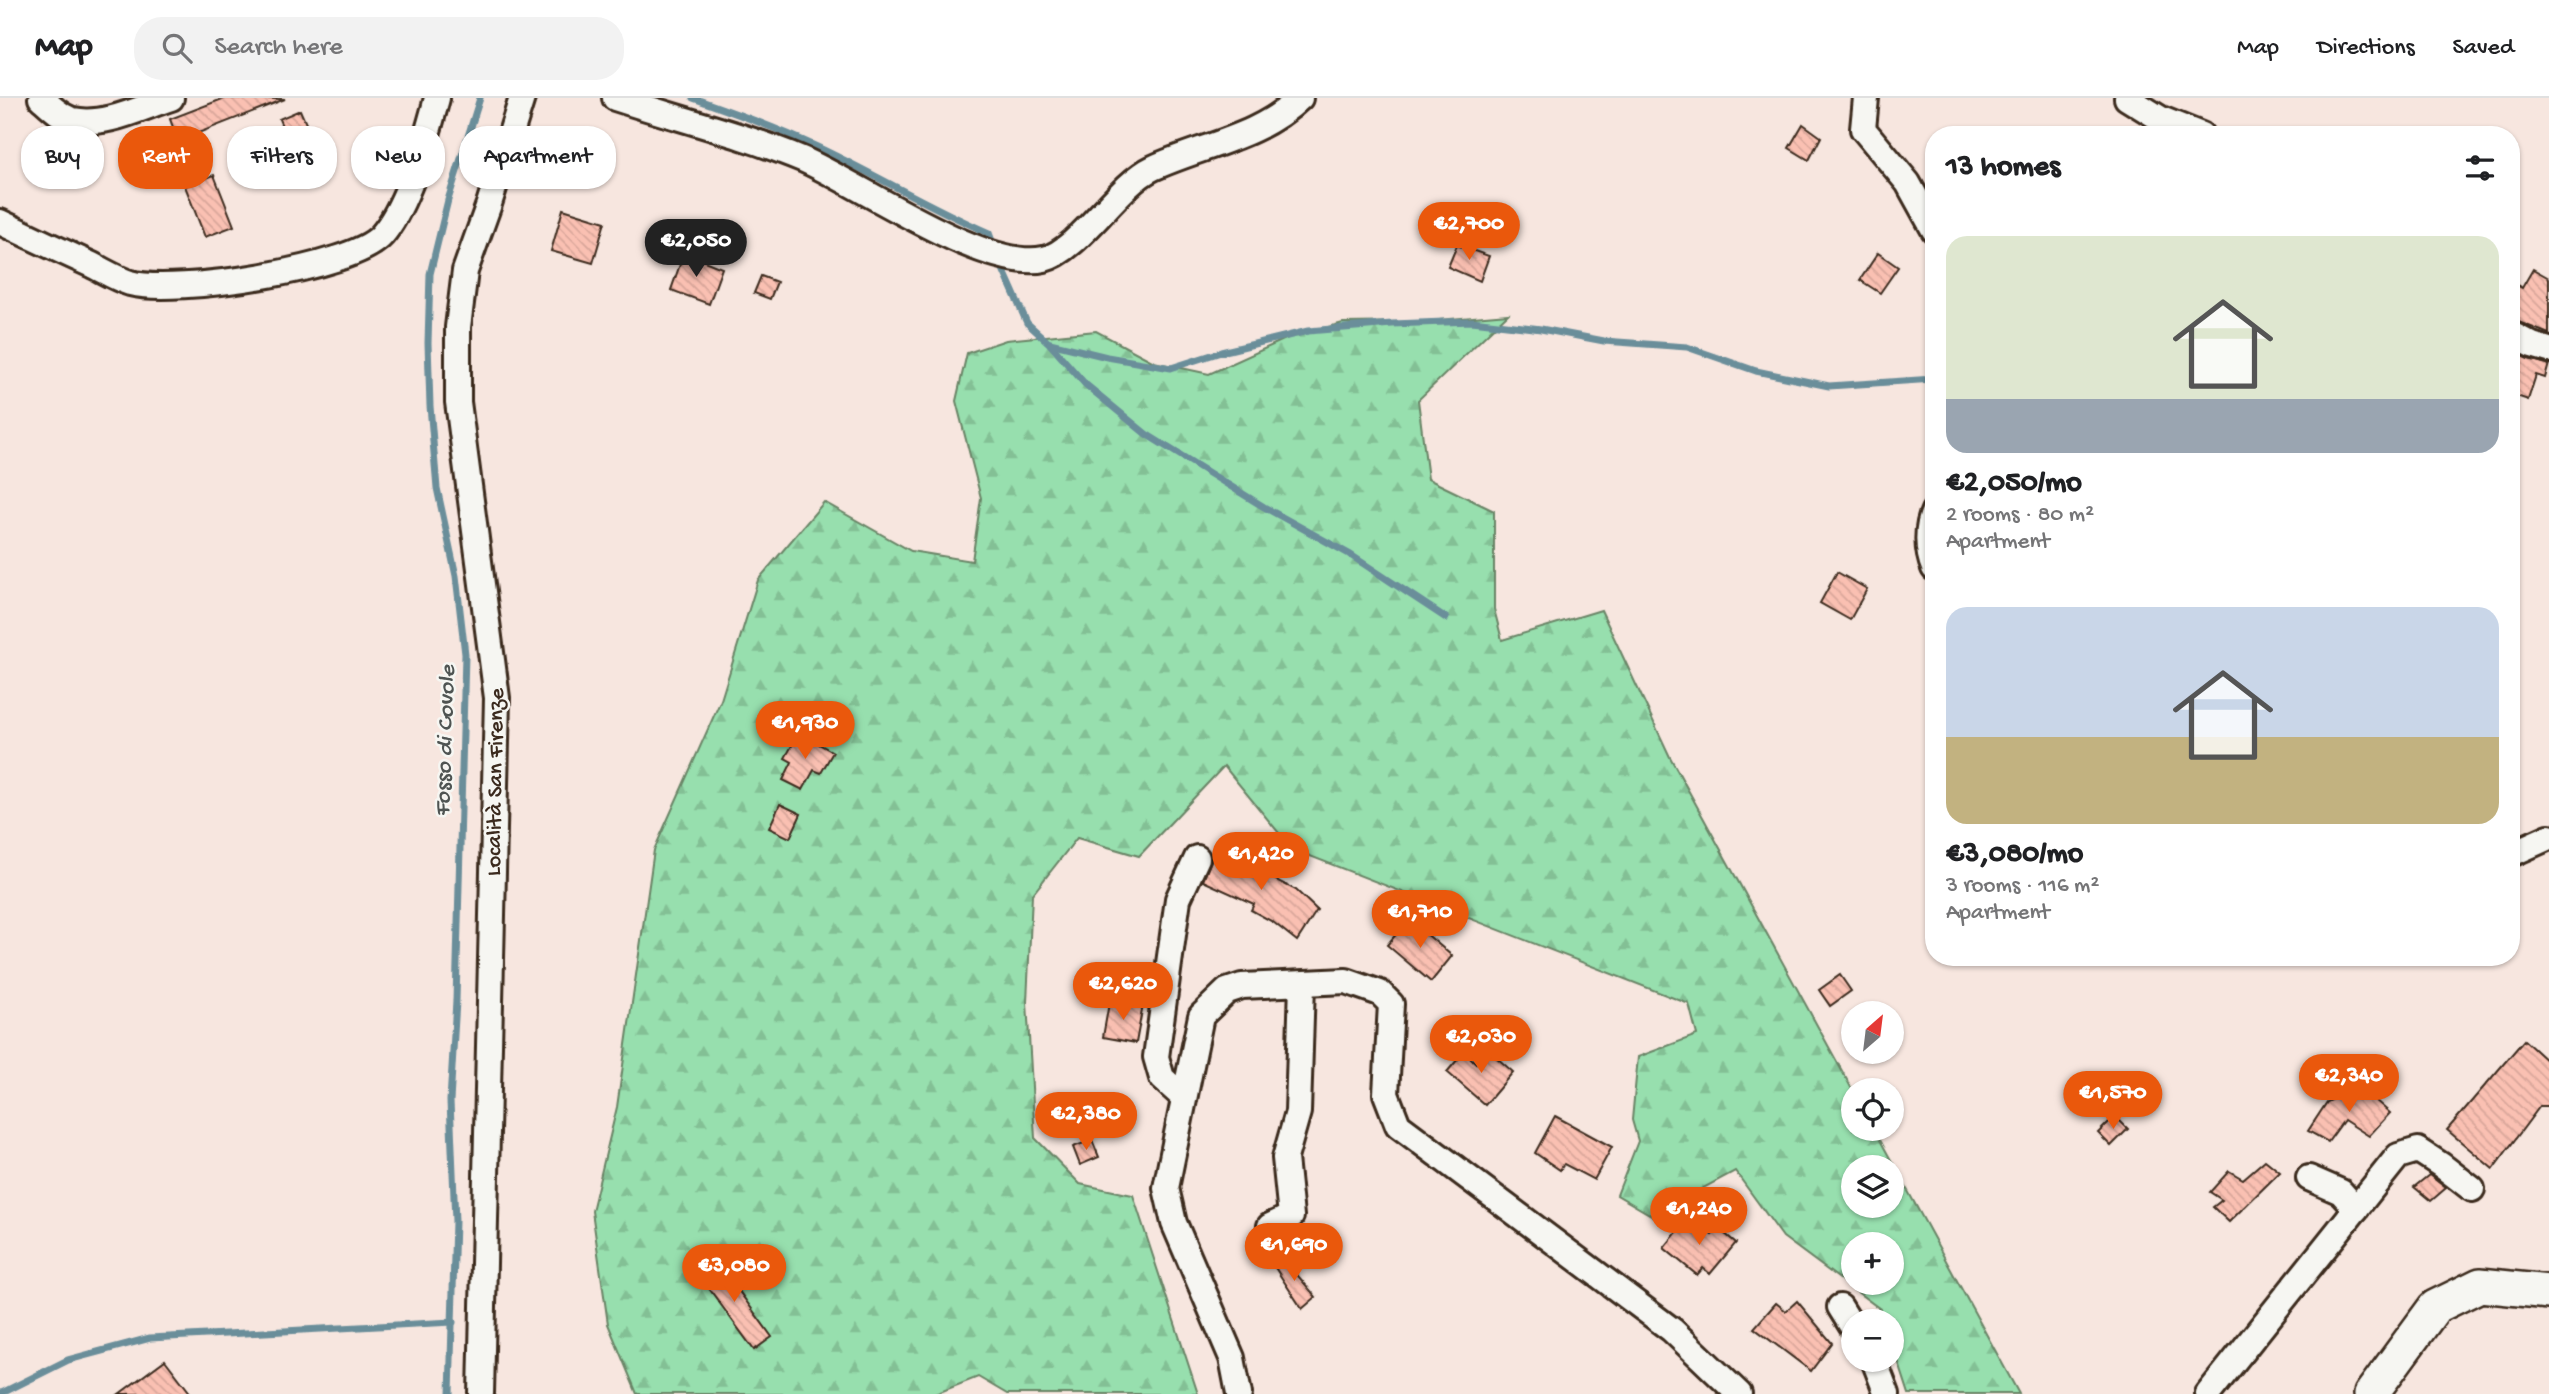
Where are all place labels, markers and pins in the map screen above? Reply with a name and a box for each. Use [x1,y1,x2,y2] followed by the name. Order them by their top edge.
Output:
[1412,202,1526,262] pin: €2,700
[639,220,753,279] pin: €2,050
[748,702,862,761] pin: €1,930
[1204,832,1318,892] pin: €1,420
[1363,890,1477,950] pin: €1,710
[1066,962,1180,1022] pin: €2,620
[1424,1016,1538,1075] pin: €2,030
[2292,1054,2406,1114] pin: €2,340
[2056,1072,2170,1131] pin: €1,570
[1029,1093,1143,1152] pin: €2,380
[1642,1188,1756,1247] pin: €1,240
[1237,1224,1351,1283] pin: €1,690
[677,1244,791,1304] pin: €3,080

